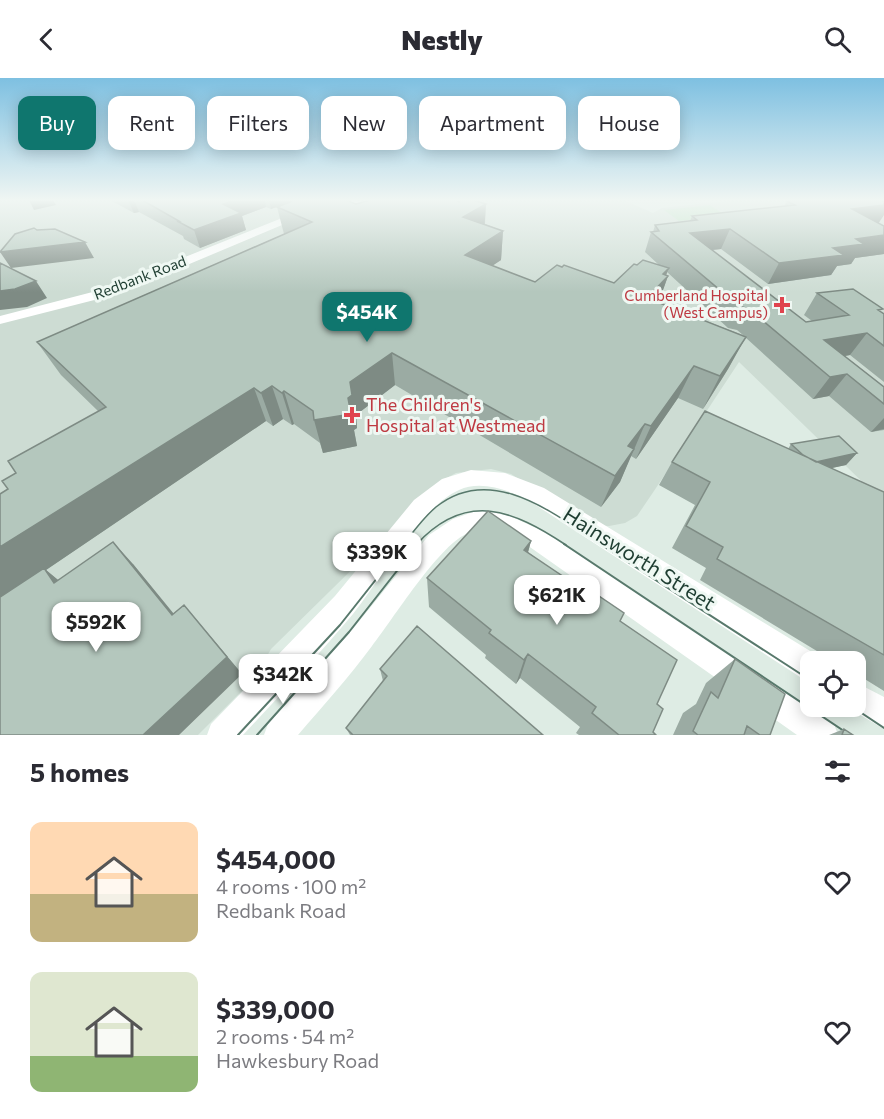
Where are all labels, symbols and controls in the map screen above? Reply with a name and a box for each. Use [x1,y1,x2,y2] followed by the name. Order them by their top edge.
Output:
[30,23,63,56] icon: back
[401,23,483,56] text: Nestly
[821,23,854,56] icon: search
[18,96,96,150] chip: Buy
[108,96,195,150] chip: Rent
[207,96,309,150] chip: Filters
[321,96,407,150] chip: New
[419,96,566,150] chip: Apartment
[578,96,680,150] chip: House
[91,251,188,303] street label: Redbank Road
[624,286,768,321] place label: Cumberland Hospital (West Campus)
[325,292,409,343] pin: $454K
[773,296,791,314] marker: Cumberland Hospital (West Campus)
[336,299,398,323] text: $454K
[366,393,546,436] place label: The Children's Hospital at Westmead
[343,406,361,424] marker: The Children's Hospital at Westmead
[559,501,721,615] street label: Hainsworth Street
[335,532,419,583] pin: $339K
[347,539,407,563] text: $339K
[515,575,599,626] pin: $621K
[528,582,586,606] text: $621K
[54,602,138,653] pin: $592K
[66,609,126,633] text: $592K
[800,651,866,717] map controls
[800,651,866,717] button: locate
[241,654,325,705] pin: $342K
[253,661,313,685] text: $342K
[821,755,854,788] icon: filters
[30,756,129,787] text: 5 homes
[216,843,336,874] text: $454,000
[78,846,150,918] icon: home
[821,866,854,899] icon: heart
[216,874,366,898] text: 4 rooms · 100 m²
[216,898,346,922] text: Redbank Road
[216,993,335,1024] text: $339,000
[78,996,150,1068] icon: home
[821,1016,854,1049] icon: heart
[216,1024,354,1048] text: 2 rooms · 54 m²
[216,1048,379,1072] text: Hawkesbury Road

